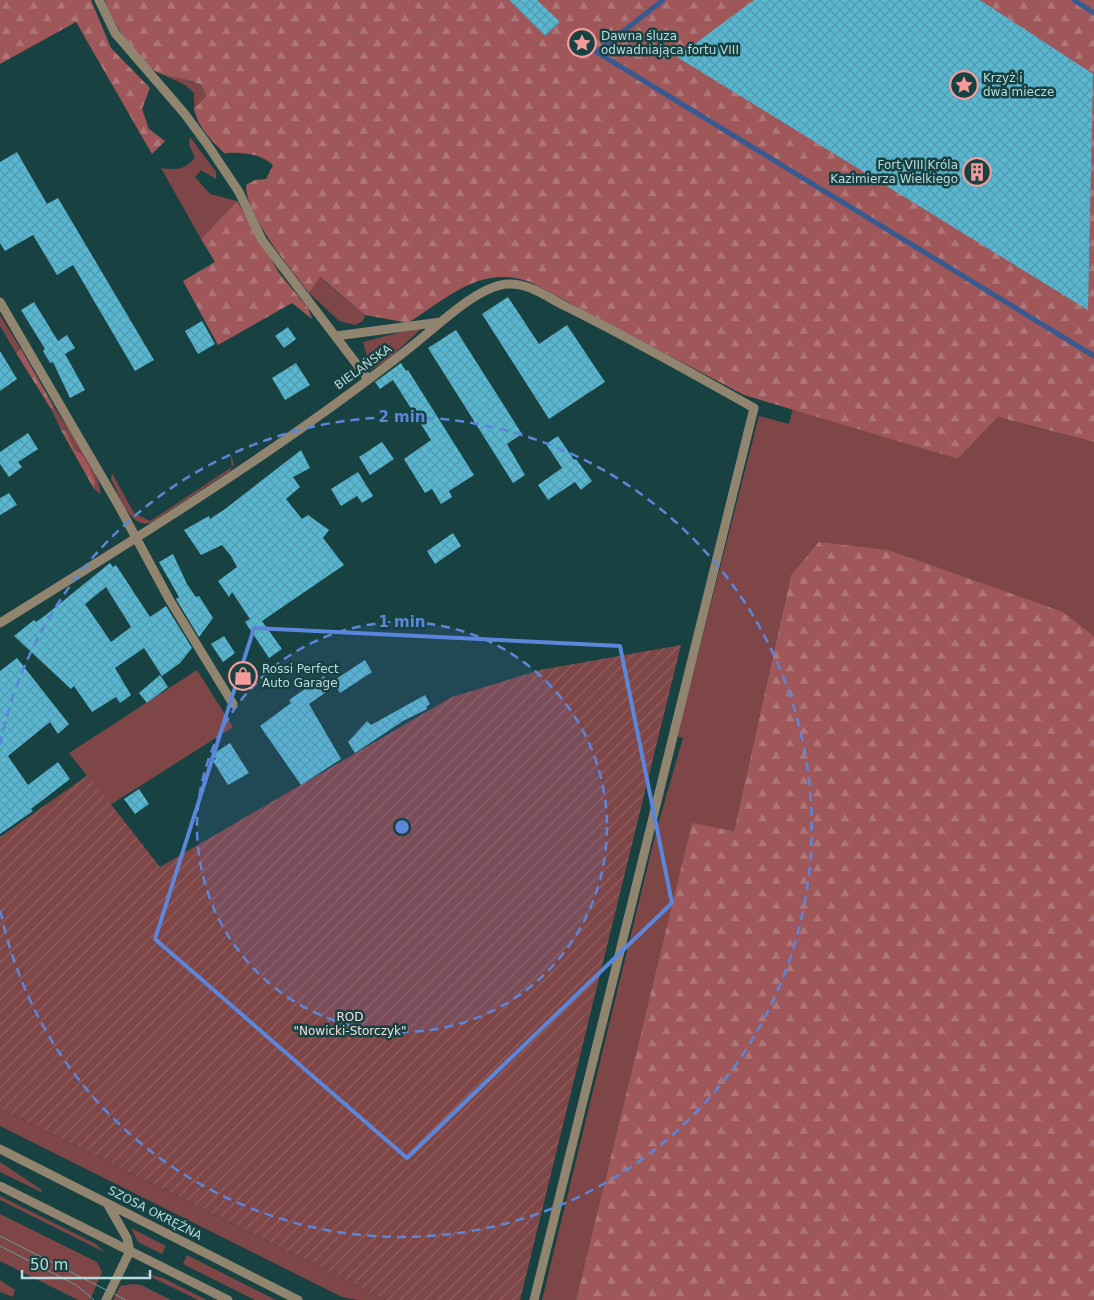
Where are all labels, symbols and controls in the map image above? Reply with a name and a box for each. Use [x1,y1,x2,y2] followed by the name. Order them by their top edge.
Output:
[567,28,597,58] place icon: Dawna śluza odwadniająca fortu VIII
[601,29,739,57] place label: Dawna śluza odwadniająca fortu VIII
[949,70,979,100] place icon: Krzyż i dwa miecze
[983,71,1054,99] place label: Krzyż i dwa miecze
[962,157,992,187] building icon: Fort VIII Króla Kazimierza Wielkiego
[830,158,958,186] place label: Fort VIII Króla Kazimierza Wielkiego
[331,340,395,392] street label: BIELAŃSKA
[378,408,426,426] text: 2 min
[378,613,426,631] text: 1 min
[228,661,258,691] shop icon: Rossi Perfect Auto Garage
[262,662,339,690] place label: Rossi Perfect Auto Garage
[393,818,411,836] centre of rings
[294,1010,407,1038] park label: ROD "Nowicki-Storczyk"
[106,1182,206,1243] street label: SZOSA OKRĘŻNA
[22,1248,150,1280] scale bar
[30,1256,68,1274] text: 50 m

